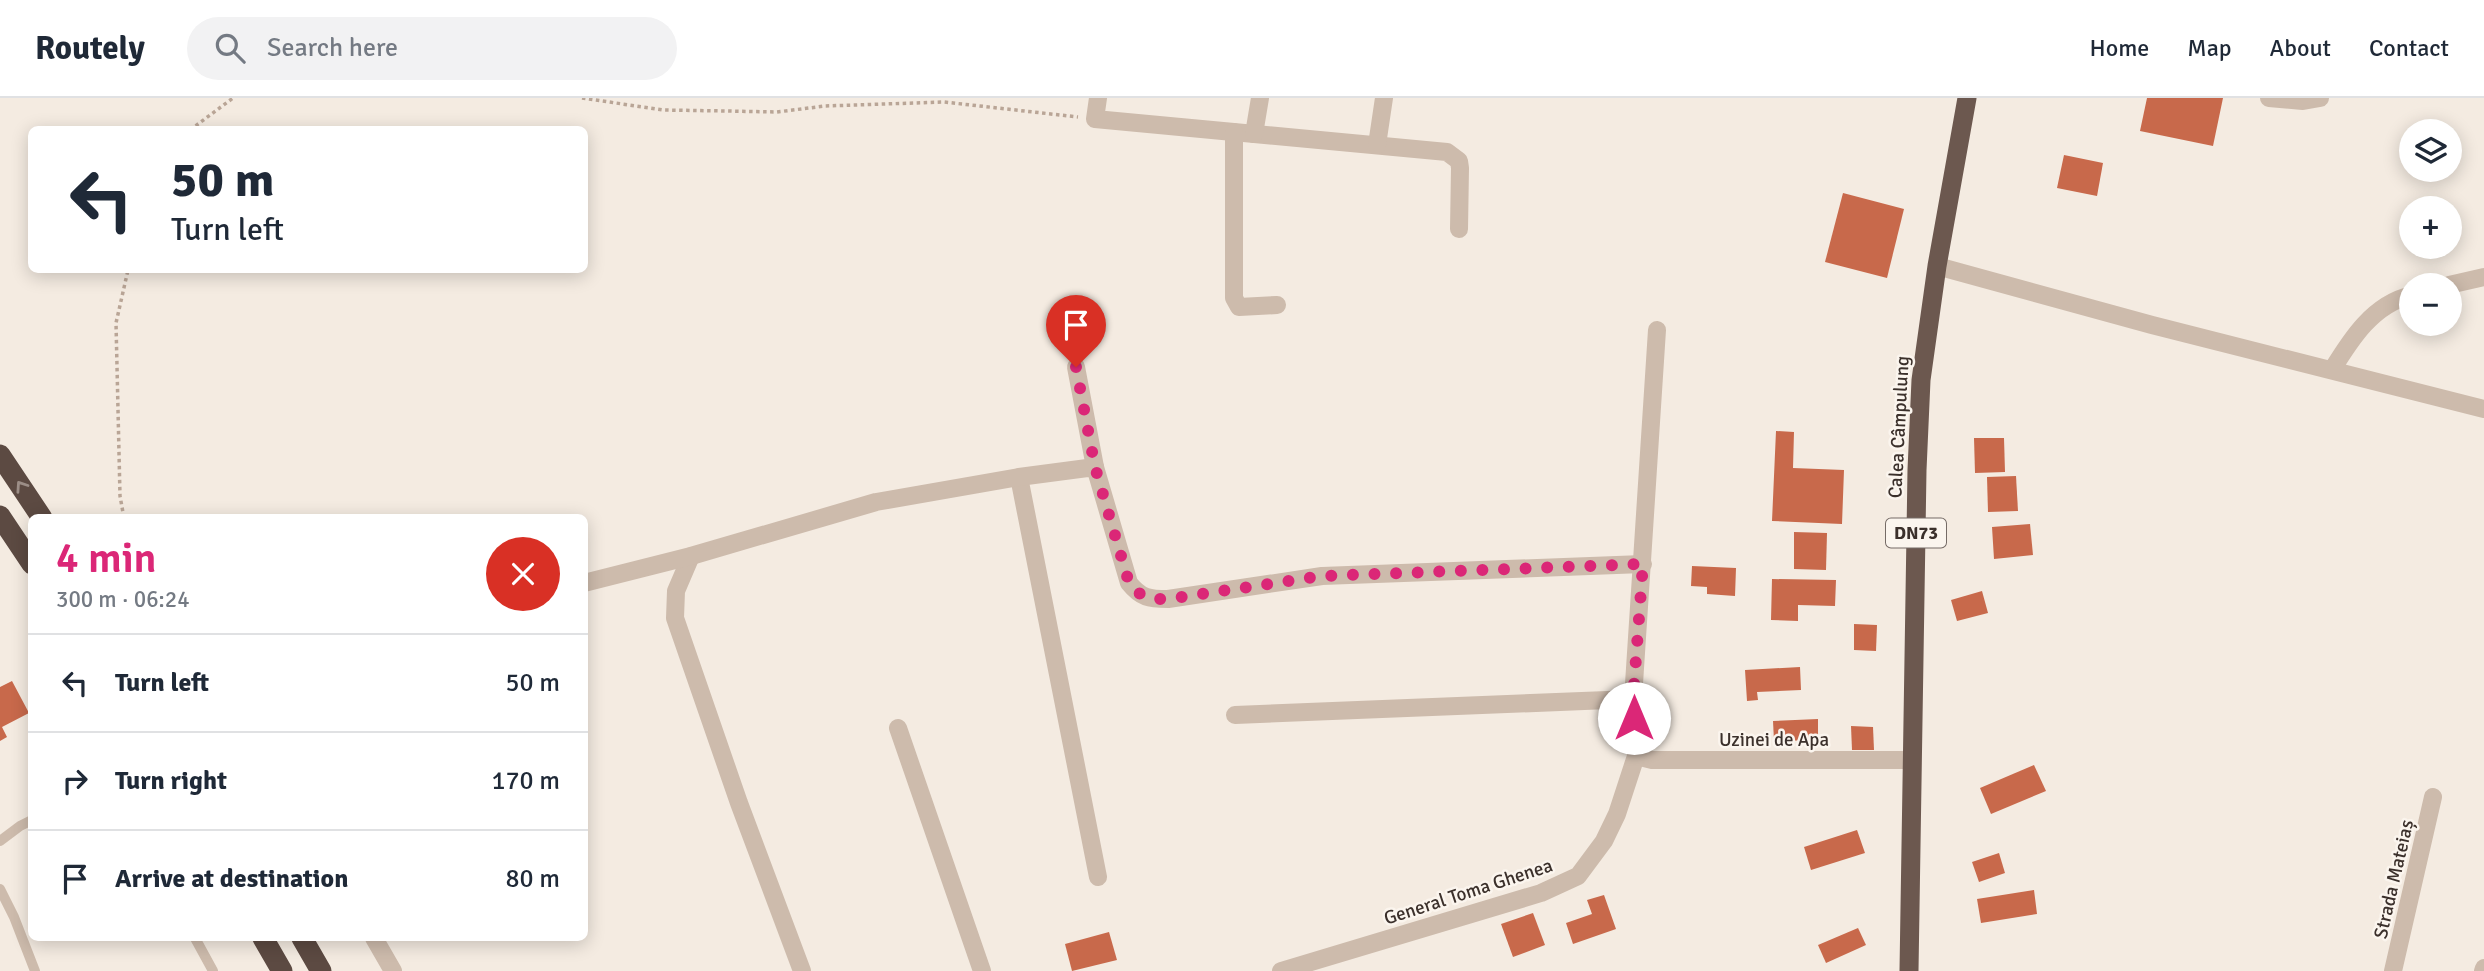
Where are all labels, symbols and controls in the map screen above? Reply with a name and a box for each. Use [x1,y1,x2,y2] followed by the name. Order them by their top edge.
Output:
[187,17,677,80] search box
[35,28,145,69] text: Routely
[211,29,249,67] icon: search
[267,32,398,64] text: Search here
[2089,33,2149,63] text: Home
[2187,33,2232,63] text: Map
[2270,33,2331,63] text: About
[2369,33,2449,63] text: Contact
[2399,119,2462,336] map controls
[2399,119,2462,182] button: layers
[171,150,274,210] text: 50 m
[56,154,147,245] icon: left
[2399,196,2462,259] button: +
[171,210,284,249] text: Turn left
[2399,273,2462,336] button: −
[1046,295,1106,367] pin
[1057,306,1095,344] icon: arrive
[1883,355,1915,499] street label: Calea Câmpulung
[17,481,29,494] one-way arrow
[1886,519,1946,548] road number: DN73
[56,533,157,584] text: 4 min
[486,537,560,611] button: close
[56,585,190,614] text: 300 m · 06:24
[56,664,94,702] icon: left
[115,667,209,699] text: Turn left
[505,667,560,699] text: 50 m
[1597,681,1671,755] position arrow
[1719,728,1829,752] street label: Uzinei de Apa
[56,762,94,800] icon: right
[115,765,227,797] text: Turn right
[491,765,560,797] text: 170 m
[2369,817,2419,941] street label: Strada Mateiaș
[1381,853,1556,931] street label: General Toma Ghenea
[56,860,94,898] icon: arrive
[115,863,348,895] text: Arrive at destination
[505,863,560,895] text: 80 m

